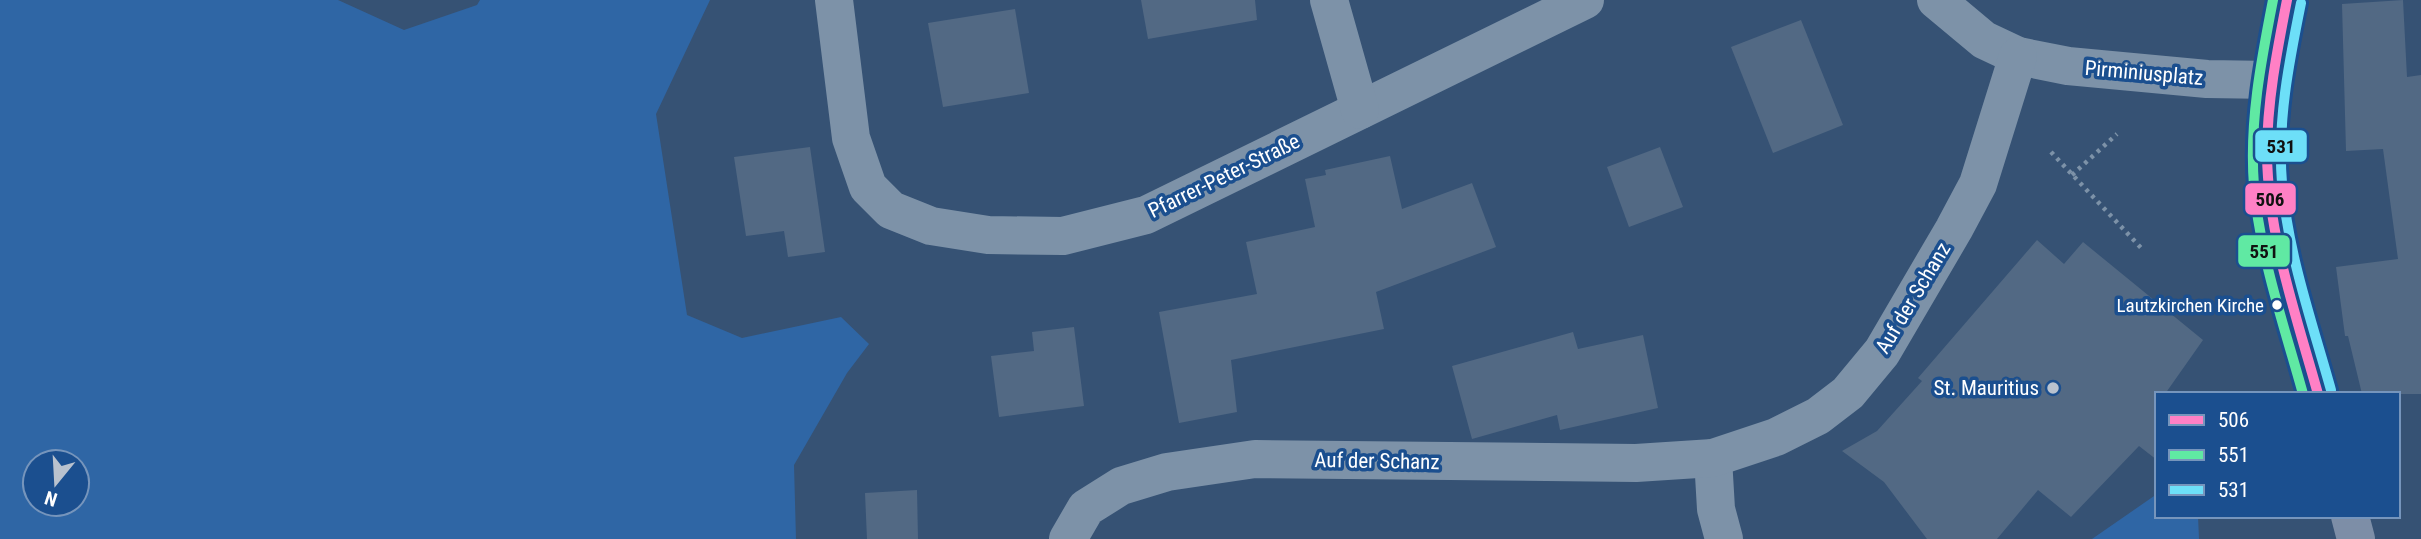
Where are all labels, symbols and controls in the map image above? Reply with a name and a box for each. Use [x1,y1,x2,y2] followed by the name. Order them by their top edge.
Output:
[2084,56,2204,90] street label: Pirminiusplatz
[1144,129,1304,223] street label: Pfarrer-Peter-Straße
[2254,129,2308,163] line badge: 531
[2267,135,2295,158] text: 531
[2244,182,2297,216] line badge: 506
[2256,188,2284,211] text: 506
[2237,234,2291,268] line badge: 551
[1870,238,1956,358] street label: Auf der Schanz
[2250,240,2278,263] text: 551
[2117,294,2264,317] place label: Lautzkirchen Kirche
[2270,298,2284,312] marker: Lautzkirchen Kirche
[1933,376,2039,400] place label: St. Mauritius
[2045,380,2061,396] marker: St. Mauritius
[2155,392,2400,518] legend
[2218,408,2249,432] text: 506
[2218,443,2249,467] text: 551
[21,448,91,518] north arrow
[1314,448,1440,474] street label: Auf der Schanz
[2218,478,2249,502] text: 531
[42,486,60,511] text: N

